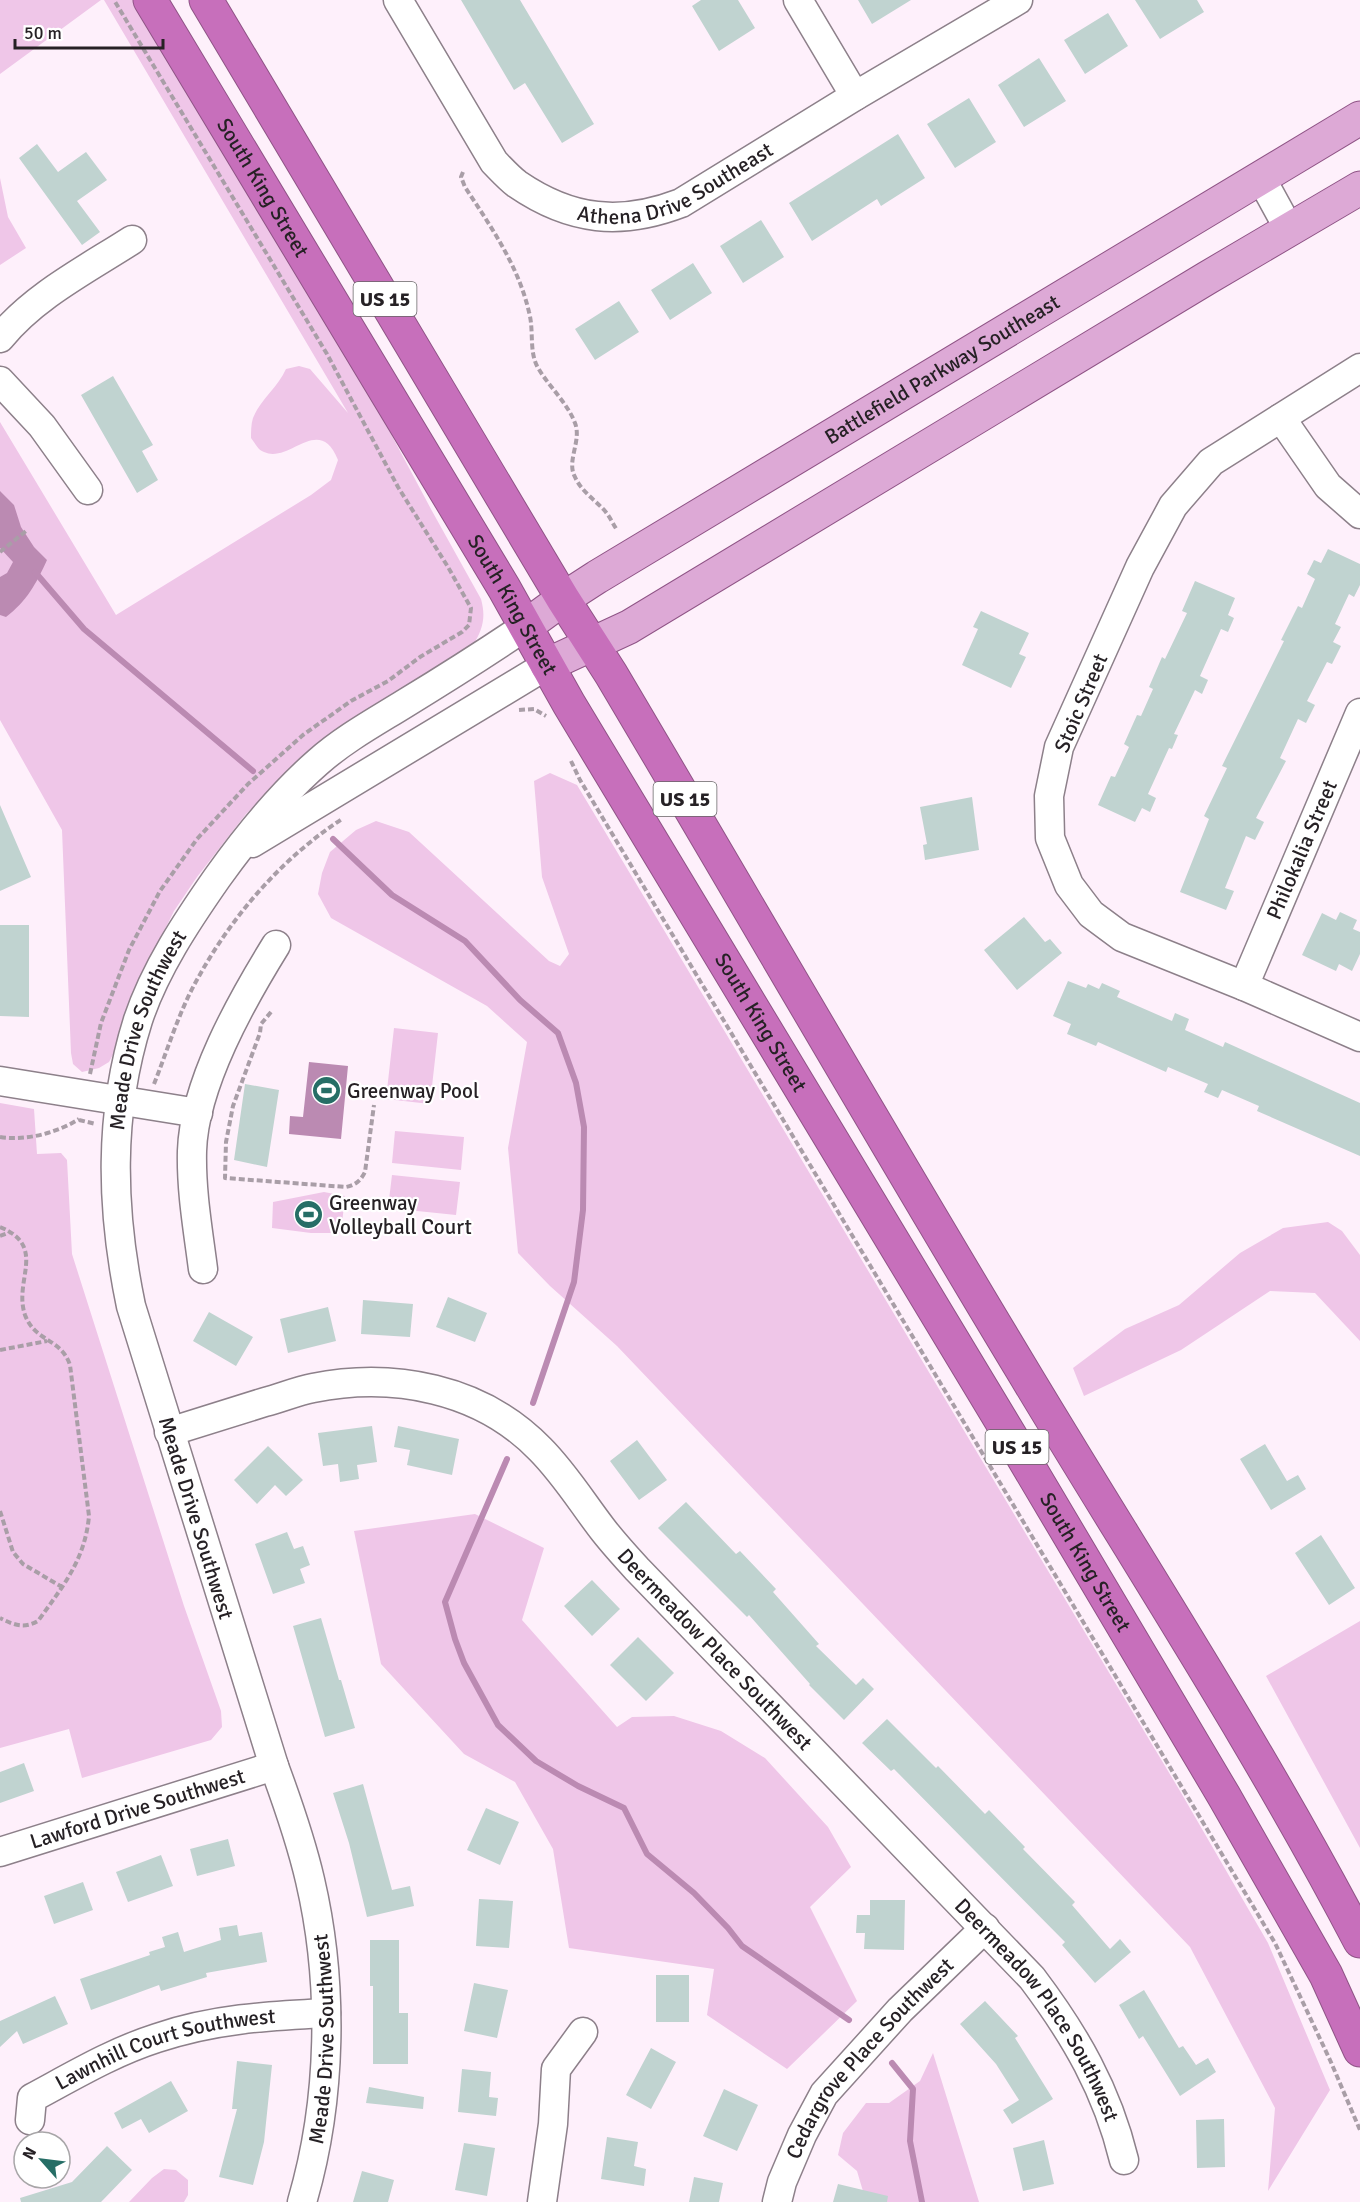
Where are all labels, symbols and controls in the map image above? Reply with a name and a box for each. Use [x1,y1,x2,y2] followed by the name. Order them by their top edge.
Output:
[15,12,164,50] scale bar
[24,22,62,44] text: 50 m
[211,113,315,262] street label: South King Street
[575,137,778,230] street label: Athena Drive Southeast
[354,282,416,316] road number: US 15
[820,289,1064,450] street label: Battlefield Parkway Southeast
[462,530,563,679] street label: South King Street
[1049,650,1113,756] street label: Stoic Street
[1261,776,1343,923] street label: Philokalia Street
[654,782,716,816] road number: US 15
[104,925,192,1131] street label: Meade Drive Southwest
[709,948,813,1097] street label: South King Street
[310,1075,342,1107] sports icon: Greenway Pool
[347,1078,479,1104] place label: Greenway Pool
[329,1190,472,1240] place label: Greenway Volleyball Court
[292,1199,324,1231] sports icon: Greenway Volleyball Court
[153,1414,239,1622] street label: Meade Drive Southwest
[986,1430,1048,1464] road number: US 15
[1034,1488,1137,1637] street label: South King Street
[612,1543,818,1756] street label: Deermeadow Place Southwest
[27,1763,248,1855] street label: Lawford Drive Southwest
[949,1893,1125,2125] street label: Deermeadow Place Southwest
[303,1932,339,2146] street label: Meade Drive Southwest
[780,1952,959,2163] street label: Cedargrove Place Southwest
[51,2003,276,2096] street label: Lawnhill Court Southwest
[12,2130,72,2190] north arrow
[18,2144,41,2163] text: N

